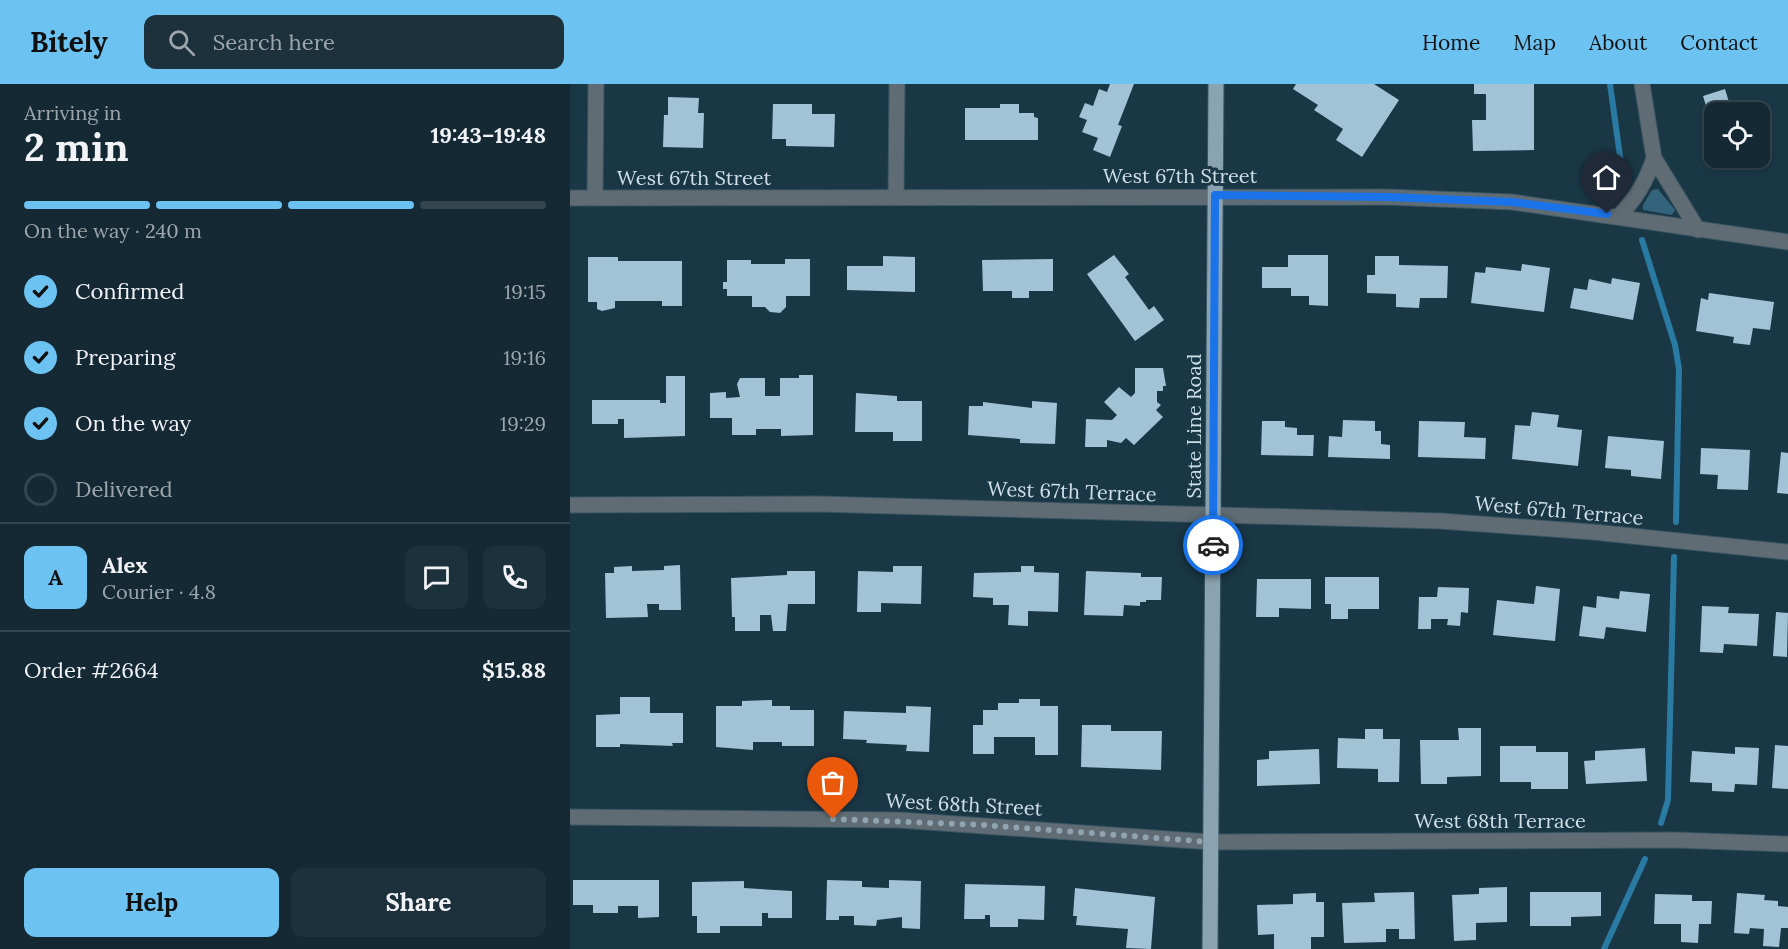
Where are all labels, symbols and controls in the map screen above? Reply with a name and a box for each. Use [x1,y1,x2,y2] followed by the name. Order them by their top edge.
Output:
[144,15,564,69] search box
[30,24,108,60] text: Bitely
[165,26,198,59] icon: search
[213,28,335,56] text: Search here
[1422,29,1480,56] text: Home
[1513,29,1556,56] text: Map
[1589,29,1647,56] text: About
[1680,29,1758,56] text: Contact
[24,100,121,125] text: Arriving in
[1704,102,1770,168] map controls
[1704,102,1770,168] button: locate
[430,121,546,149] text: 19:43–19:48
[24,122,129,172] text: 2 min
[1581,152,1632,214] pin
[1590,161,1623,194] icon: home
[1103,163,1258,188] street label: West 67th Street
[617,165,772,190] street label: West 67th Street
[24,218,202,243] text: On the way · 240 m
[24,275,57,308] icon: check
[75,277,184,305] text: Confirmed
[504,279,546,304] text: 19:15
[24,341,57,374] icon: check
[75,343,175,371] text: Preparing
[503,345,546,370] text: 19:16
[1181,354,1206,498] street label: State Line Road
[24,407,57,440] icon: check
[75,409,191,437] text: On the way
[500,411,546,436] text: 19:29
[75,475,173,503] text: Delivered
[987,476,1157,506] street label: West 67th Terrace
[1474,490,1645,530] street label: West 67th Terrace
[1183,515,1243,575] courier
[1197,529,1230,562] icon: car
[405,546,468,609] button: chat
[483,546,546,609] button: phone
[102,551,147,579] text: Alex
[48,563,63,591] text: A
[102,579,216,604] text: Courier · 4.8
[24,656,159,684] text: Order #2664
[482,656,546,684] text: $15.88
[807,757,858,819] pin
[816,766,849,799] icon: bag
[885,787,1043,821] street label: West 68th Street
[1414,808,1586,833] street label: West 68th Terrace
[24,868,279,937] button: Help
[291,868,546,937] button: Share

